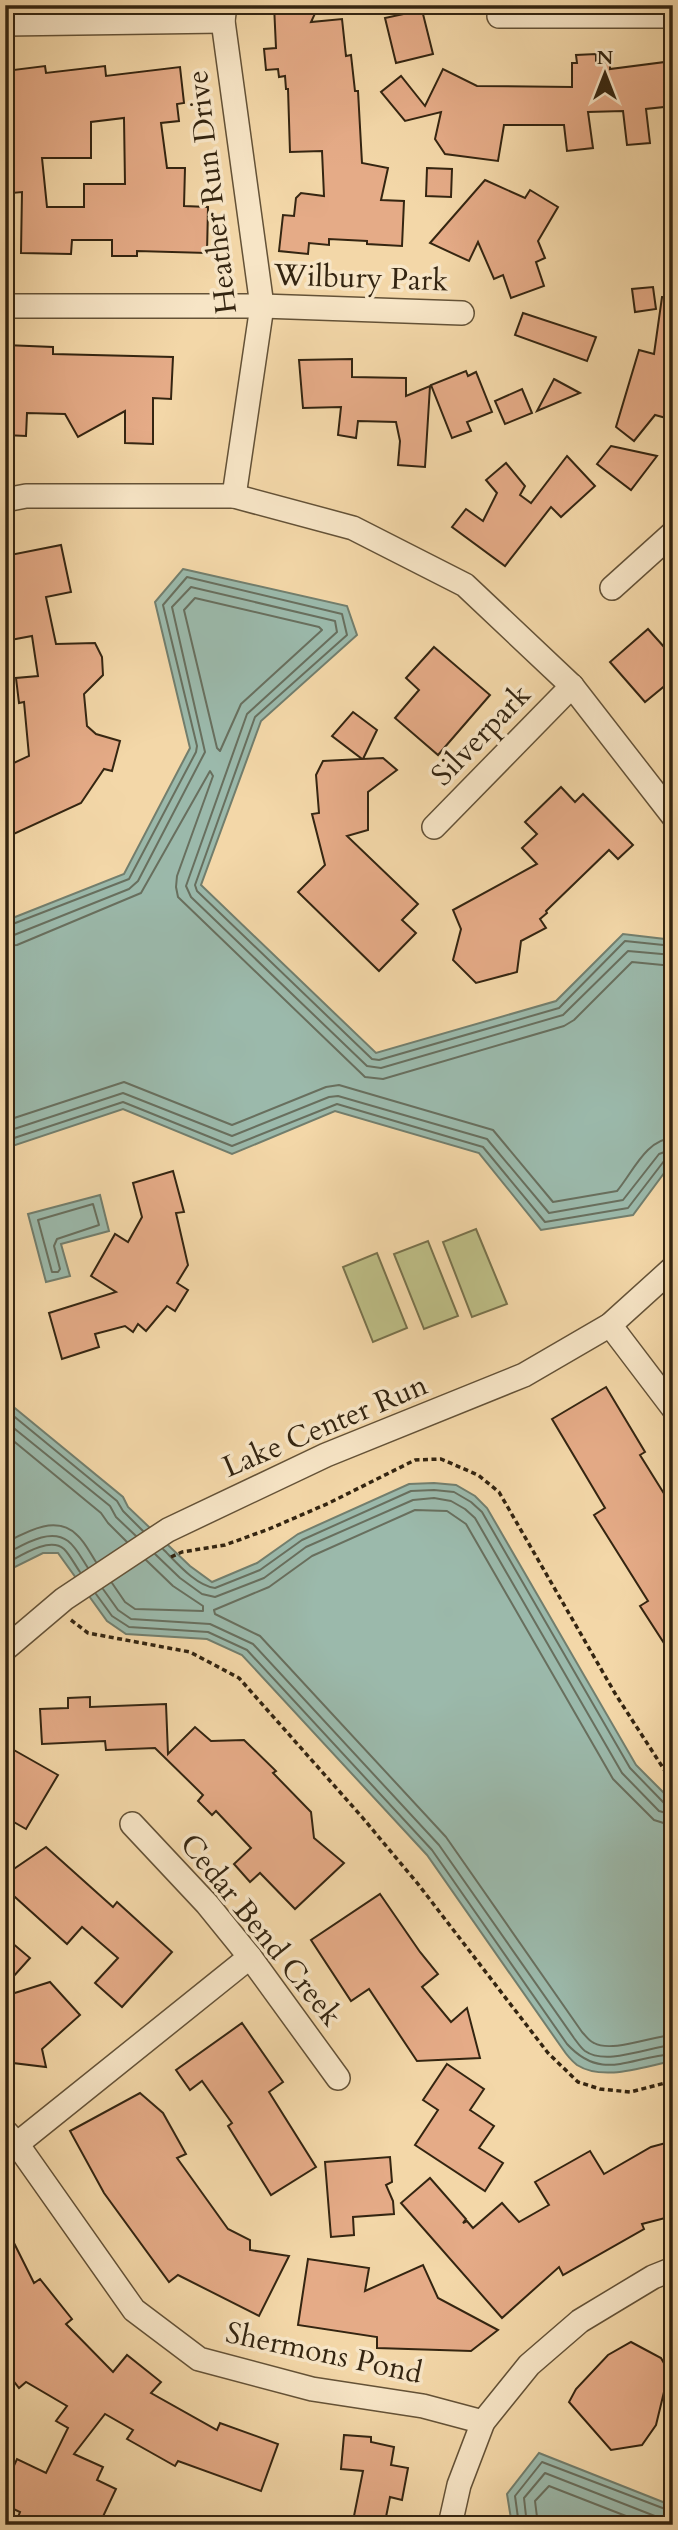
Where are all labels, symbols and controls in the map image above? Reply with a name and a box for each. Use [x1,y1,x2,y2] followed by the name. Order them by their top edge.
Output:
[570,38,640,108] north arrow
[597,45,614,71] text: N
[177,68,247,316] street label: Heather Run Drive
[272,254,449,302] street label: Wilbury Park
[422,675,540,795] street label: Silverpark
[216,1364,434,1488] street label: Lake Center Run
[171,1825,351,2035] street label: Cedar Bend Creek
[222,2312,426,2394] street label: Shermons Pond

